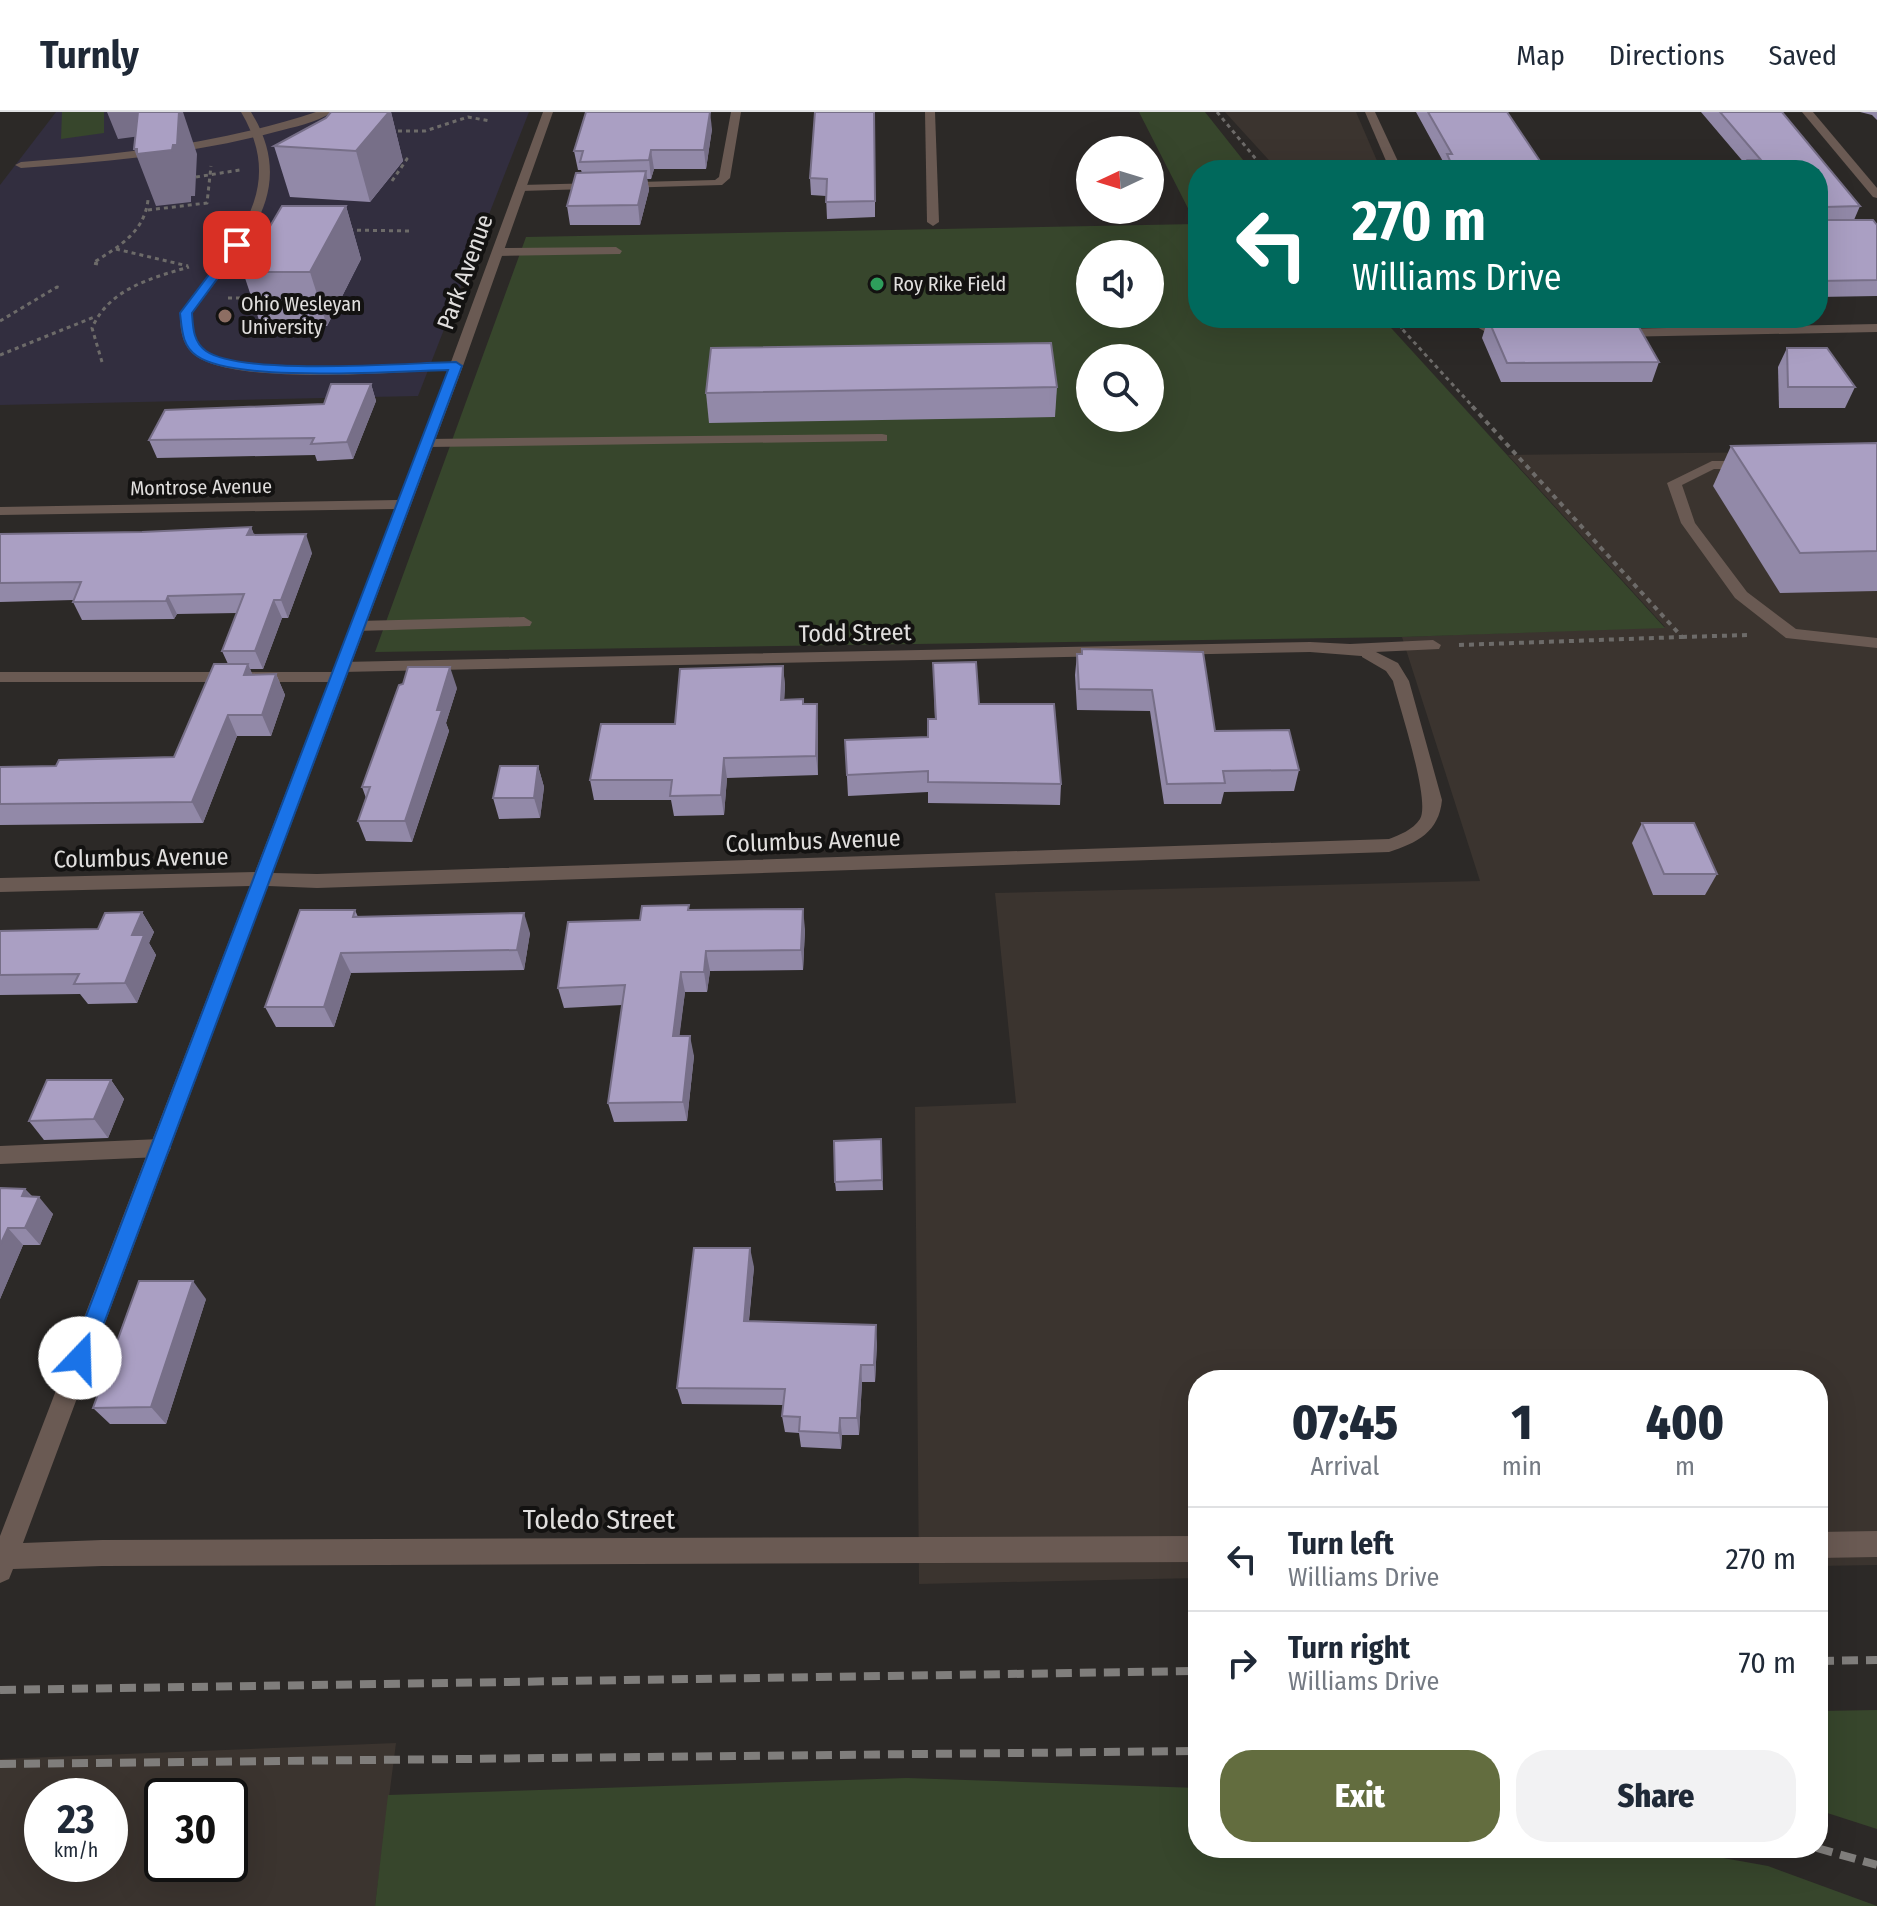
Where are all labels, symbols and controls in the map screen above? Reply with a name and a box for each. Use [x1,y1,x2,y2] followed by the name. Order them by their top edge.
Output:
[40,32,139,78] text: Turnly
[1516,39,1565,72] text: Map
[1609,39,1725,72] text: Directions
[1769,39,1837,72] text: Saved
[1076,136,1164,224] north arrow
[1076,136,1164,432] map controls
[1352,188,1486,255] text: 270 m
[1220,192,1324,296] icon: left
[203,211,271,279] pin
[431,211,499,333] street label: Park Avenue
[215,223,259,267] icon: arrive
[1076,240,1164,328] button: sound
[1352,256,1561,300] text: Williams Drive
[893,272,1006,296] place label: Roy Rike Field
[868,275,886,293] marker: Roy Rike Field
[241,292,362,339] place label: Ohio Wesleyan University
[216,307,234,325] marker: Ohio Wesleyan University
[1076,344,1164,432] button: search
[130,474,272,500] street label: Montrose Avenue
[798,618,912,648] street label: Todd Street
[725,824,901,858] street label: Columbus Avenue
[53,842,229,874] street label: Columbus Avenue
[38,1316,122,1400] position arrow
[1292,1394,1398,1452] text: 07:45
[1511,1394,1532,1452] text: 1
[1646,1394,1724,1452] text: 400
[1310,1451,1379,1482] text: Arrival
[1502,1451,1542,1482] text: min
[1675,1451,1695,1482] text: m
[523,1503,676,1536] street label: Toledo Street
[1288,1526,1394,1562] text: Turn left
[1220,1537,1264,1581] icon: left
[1725,1541,1796,1577] text: 270 m
[1288,1562,1439,1593] text: Williams Drive
[1288,1630,1410,1666] text: Turn right
[1220,1641,1264,1685] icon: right
[1738,1645,1796,1681] text: 70 m
[1288,1666,1439,1697] text: Williams Drive
[1220,1750,1500,1842] button: Exit
[1516,1750,1796,1842] button: Share
[144,1778,248,1882] speed limit sign: 30
[57,1796,95,1844] text: 23
[54,1838,98,1862] text: km/h

